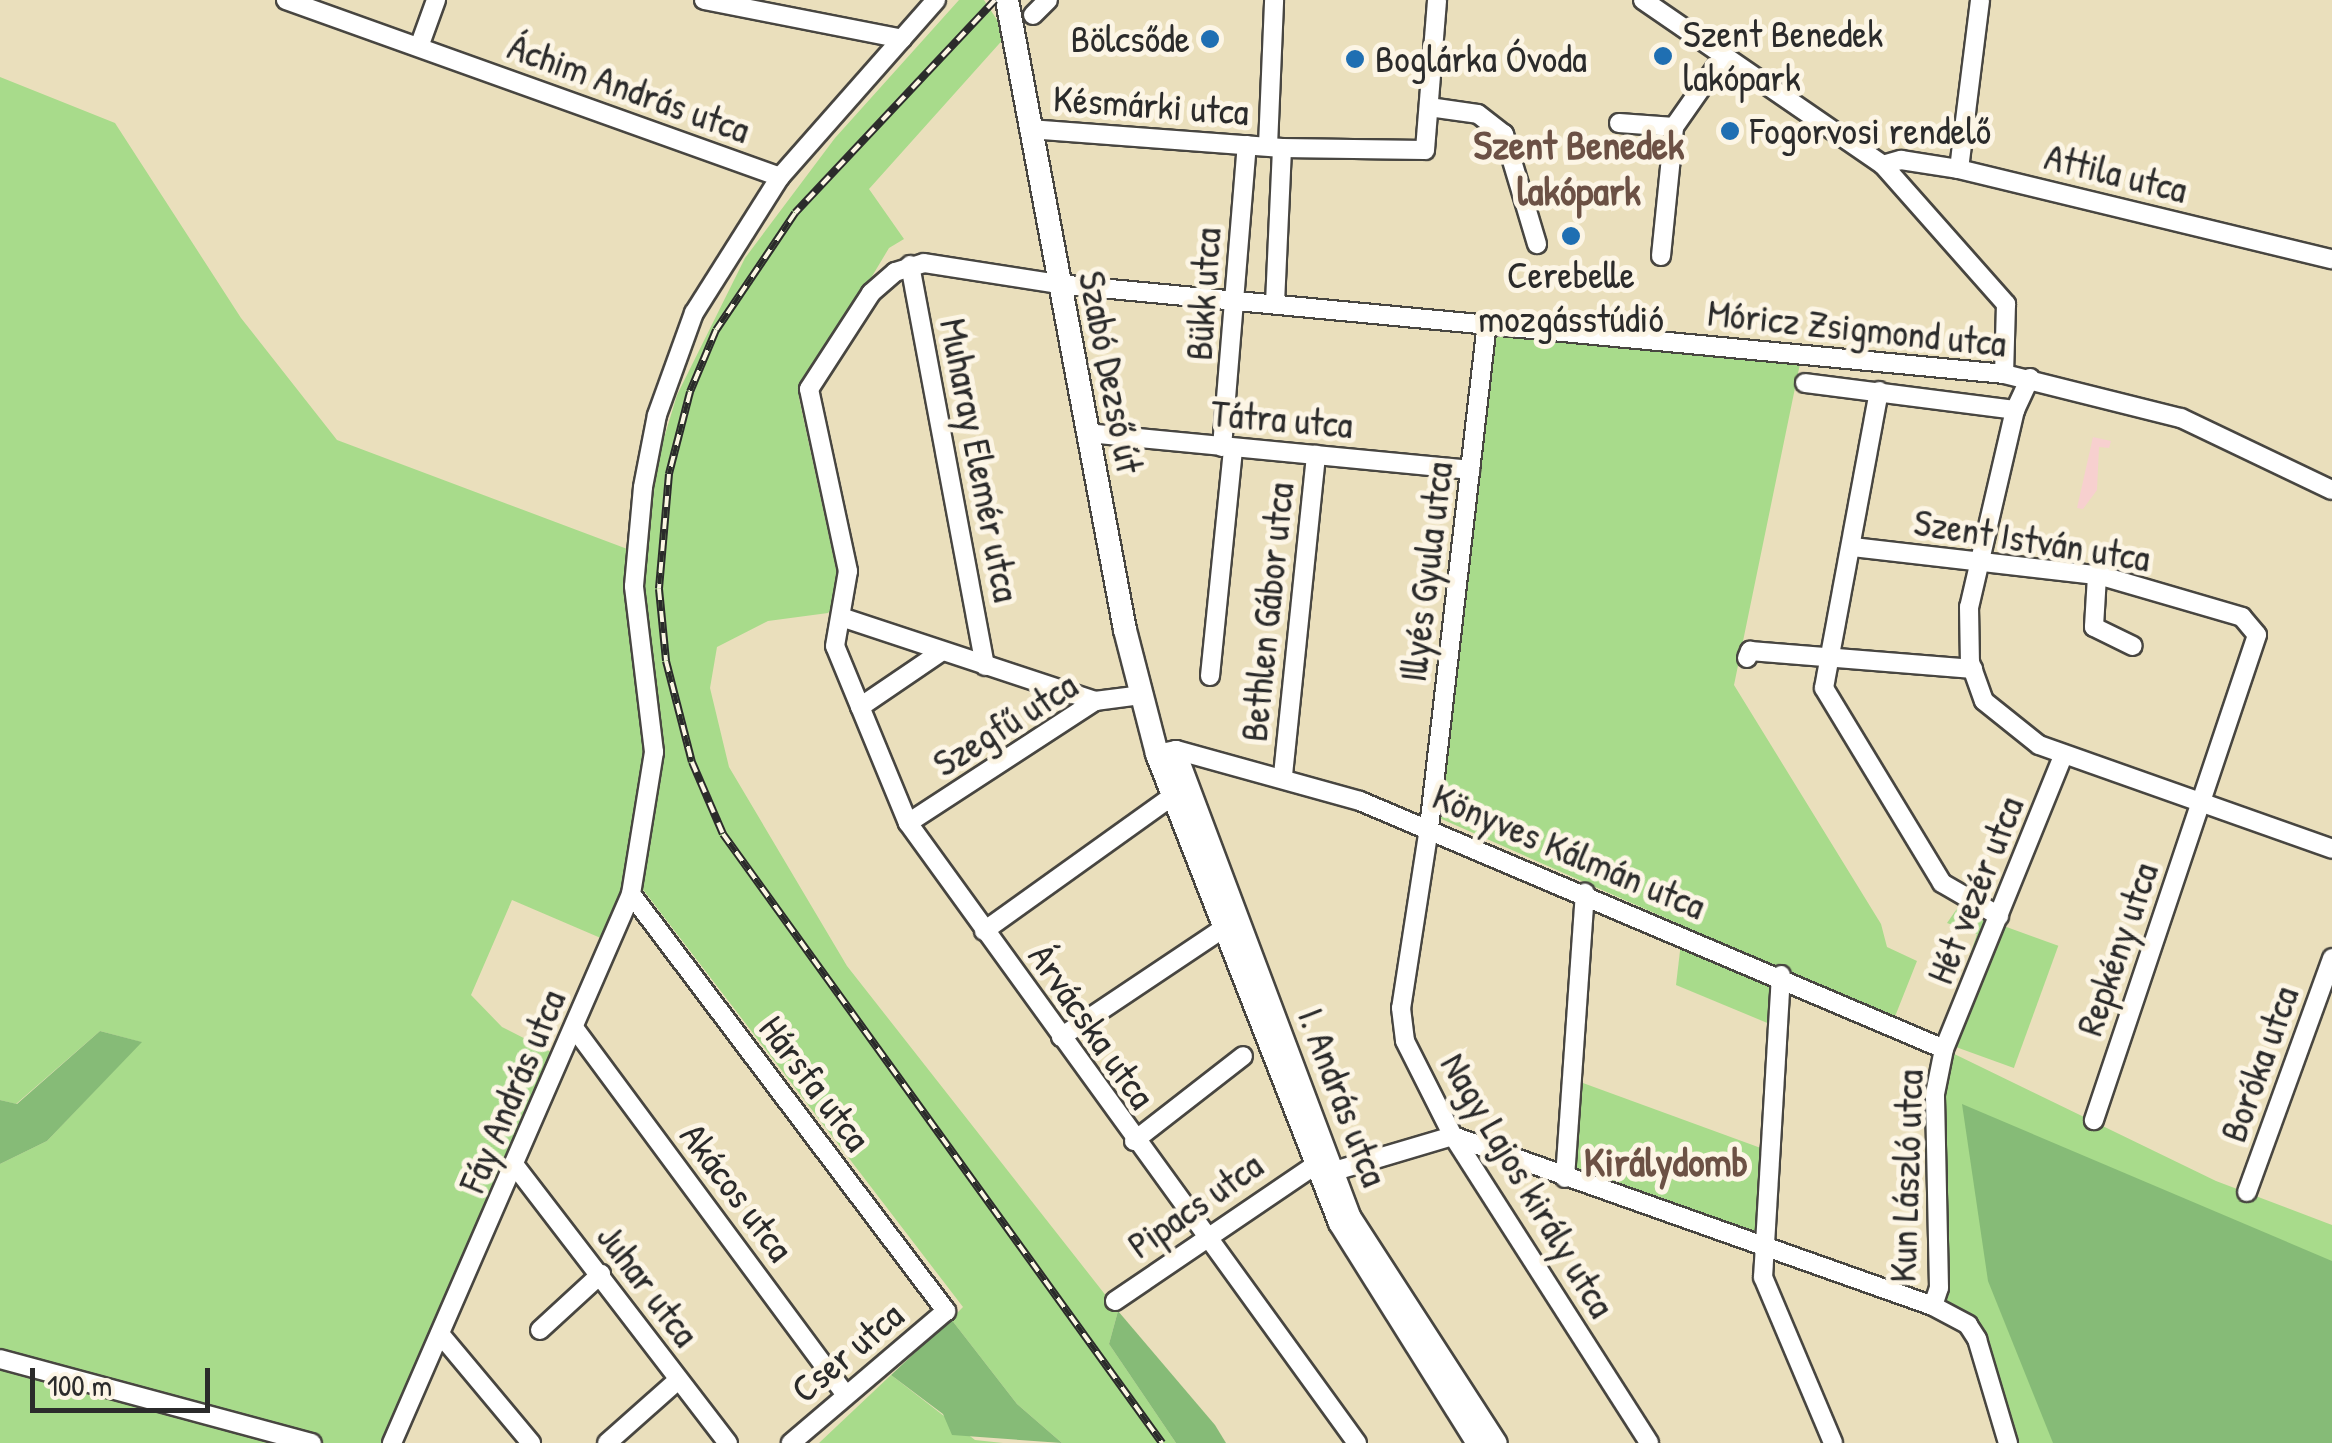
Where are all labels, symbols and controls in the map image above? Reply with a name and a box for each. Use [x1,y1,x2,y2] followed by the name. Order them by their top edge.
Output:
[1683,11,1883,100] place label: Szent Benedek lakópark
[1071,16,1190,62] place label: Bölcsőde
[502,23,756,153] street label: Áchim András utca
[1199,28,1221,50] marker: Bölcsőde
[1375,36,1587,82] place label: Boglárka Óvoda
[1652,45,1674,67] marker: Szent Benedek lakópark
[1344,48,1366,70] marker: Boglárka Óvoda
[1052,75,1250,135] street label: Késmárki utca
[1750,108,1991,154] place label: Fogorvosi rendelő
[1474,120,1684,214] district label: Szent Benedek lakópark
[1719,120,1741,142] marker: Fogorvosi rendelő
[2040,133,2192,213] street label: Attila utca
[1560,225,1582,247] marker: Cerebelle mozgásstúdió
[1176,226,1230,362] street label: Bükk utca
[1478,252,1664,342] place label: Cerebelle mozgásstúdió
[1069,267,1153,477] street label: Szabó Dezső út
[1705,290,2009,366] street label: Móricz Zsigmond utca
[930,315,1030,605] street label: Muharay Elemér utca
[1209,390,1355,448] street label: Tátra utca
[1390,460,1462,684] street label: Illyés Gyula utca
[1231,480,1303,744] street label: Bethlen Gábor utca
[1911,499,2153,581] street label: Szent István utca
[925,662,1085,786] street label: Szegfű utca
[1426,773,1712,929] street label: Könyves Kálmán utca
[1917,790,2033,990] street label: Hét vezér utca
[2066,857,2168,1041] street label: Repkény utca
[1019,935,1165,1117] street label: Árvácska utca
[2210,980,2308,1148] street label: Boróka utca
[449,983,575,1199] street label: Fáy András utca
[1288,1001,1398,1193] street label: I. András utca
[750,1007,880,1159] street label: Hársfa utca
[1431,1045,1625,1325] street label: Nagy Lajos király utca
[1879,1069,1933,1283] street label: Kun László utca
[670,1114,804,1270] street label: Akácos utca
[1584,1137,1748,1185] district label: Királydomb
[1119,1142,1271,1268] street label: Pipacs utca
[587,1215,709,1355] street label: Juhar utca
[782,1292,912,1412] street label: Cser utca
[35,1348,215,1410] scale bar
[47,1365,112,1405] text: 100 m

